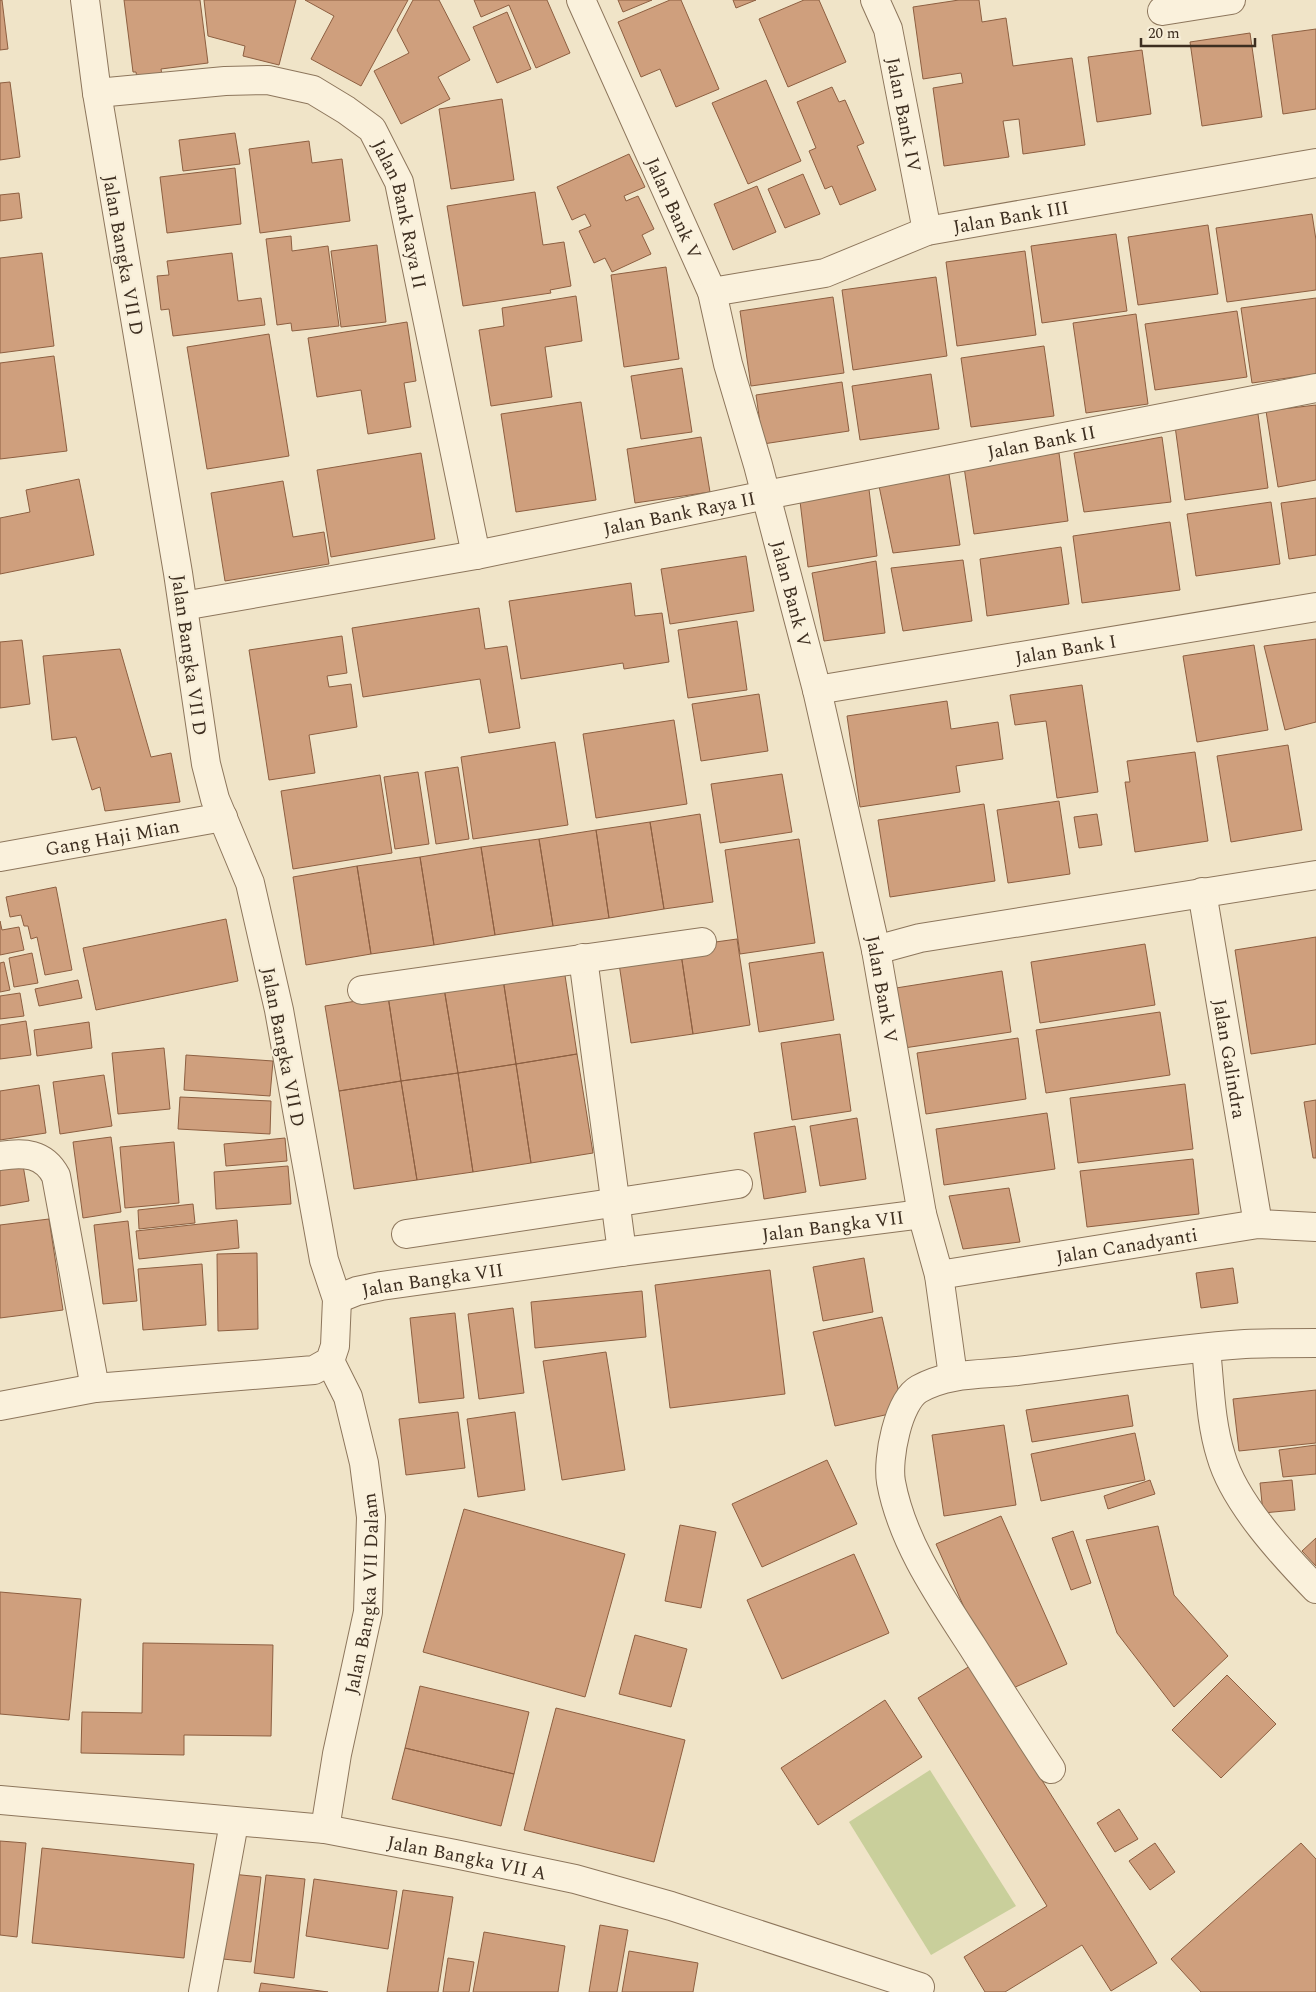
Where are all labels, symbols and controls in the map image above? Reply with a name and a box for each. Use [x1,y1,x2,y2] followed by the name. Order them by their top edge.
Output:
[1141,15,1255,47] scale bar
[1148,22,1180,45] text: 20 m
[878,55,928,175] street label: Jalan Bank IV
[364,135,434,292] street label: Jalan Bank Raya II
[637,153,709,264] street label: Jalan Bank V
[94,173,151,338] street label: Jalan Bangka VII D
[951,193,1071,242] street label: Jalan Bank III
[985,418,1098,468] street label: Jalan Bank II
[601,485,758,544] street label: Jalan Bank Raya II
[762,537,818,650] street label: Jalan Bank V
[163,573,214,738] street label: Jalan Bangka VII D
[1013,627,1119,673] street label: Jalan Bank I
[43,812,182,865] street label: Gang Haji Mian
[857,933,905,1046] street label: Jalan Bank V
[253,965,312,1130] street label: Jalan Bangka VII D
[1204,997,1253,1122] street label: Jalan Galindra
[760,1203,906,1250] street label: Jalan Bangka VII
[1054,1221,1200,1272] street label: Jalan Canadyanti
[359,1256,505,1306] street label: Jalan Bangka VII
[337,1491,387,1697] street label: Jalan Bangka VII Dalam
[385,1828,549,1889] street label: Jalan Bangka VII A

